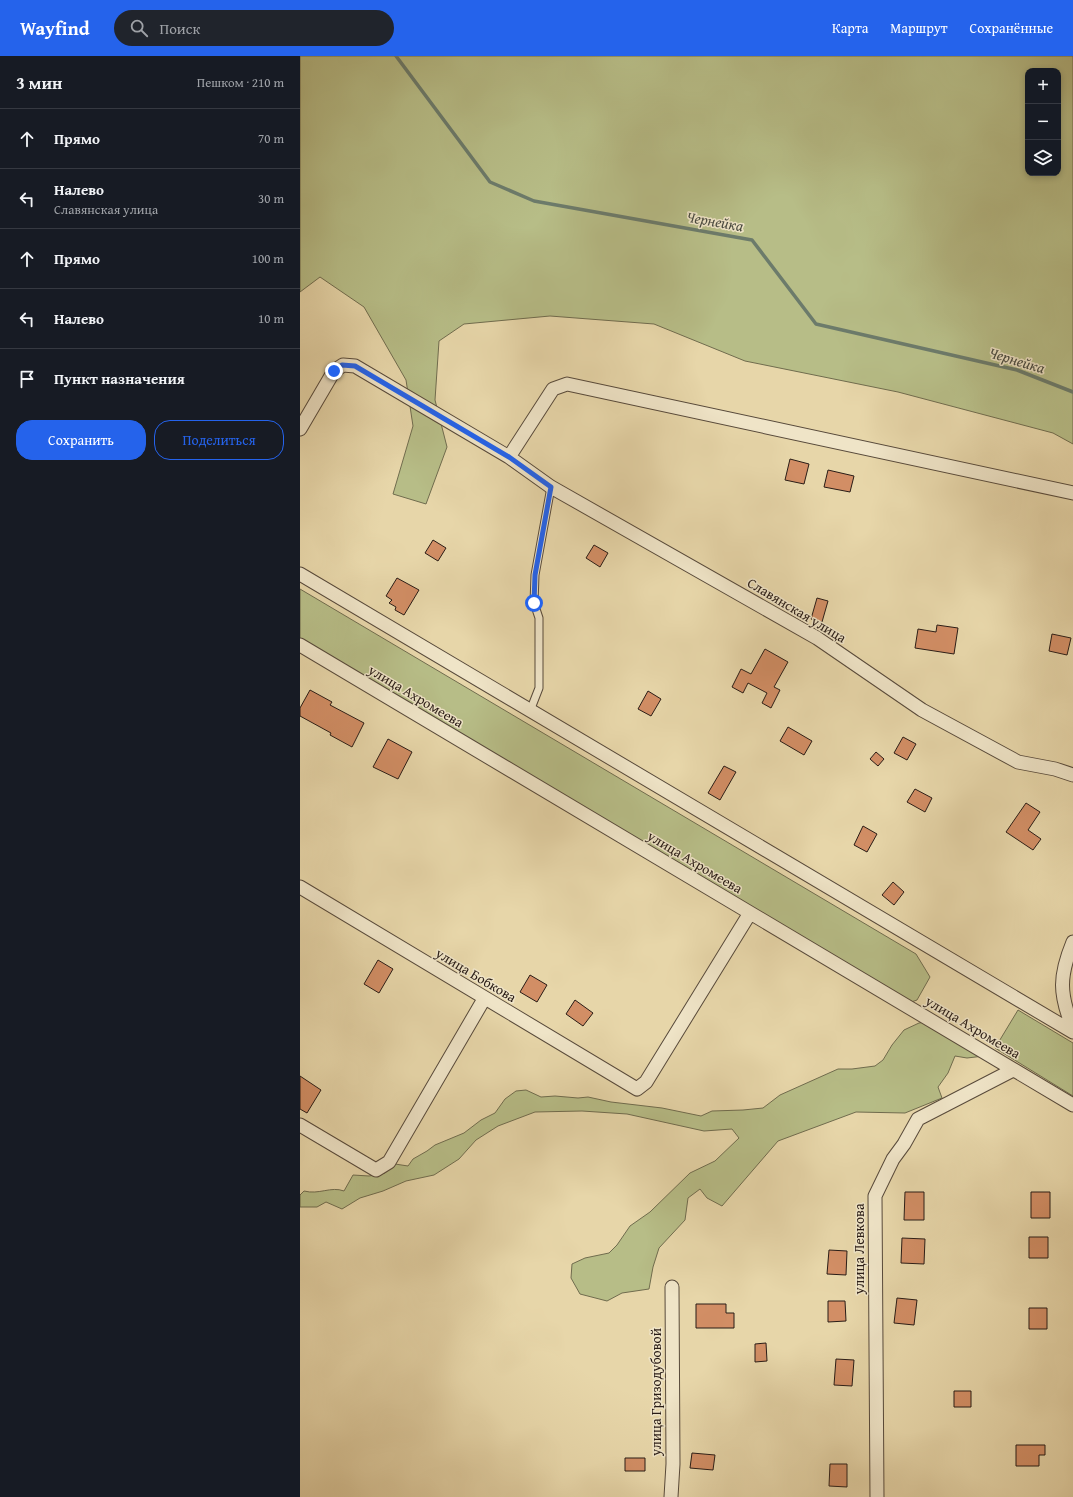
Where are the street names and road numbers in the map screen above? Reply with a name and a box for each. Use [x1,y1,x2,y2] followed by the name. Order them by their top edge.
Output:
[744,573,851,648] street label: Славянская улица
[364,659,468,733] street label: улица Ахромеева
[643,825,747,899] street label: улица Ахромеева
[431,942,520,1007] street label: улица Бобкова
[921,990,1025,1064] street label: улица Ахромеева
[849,1203,869,1296] street label: улица Левкова
[646,1328,666,1457] street label: улица Гризодубовой

